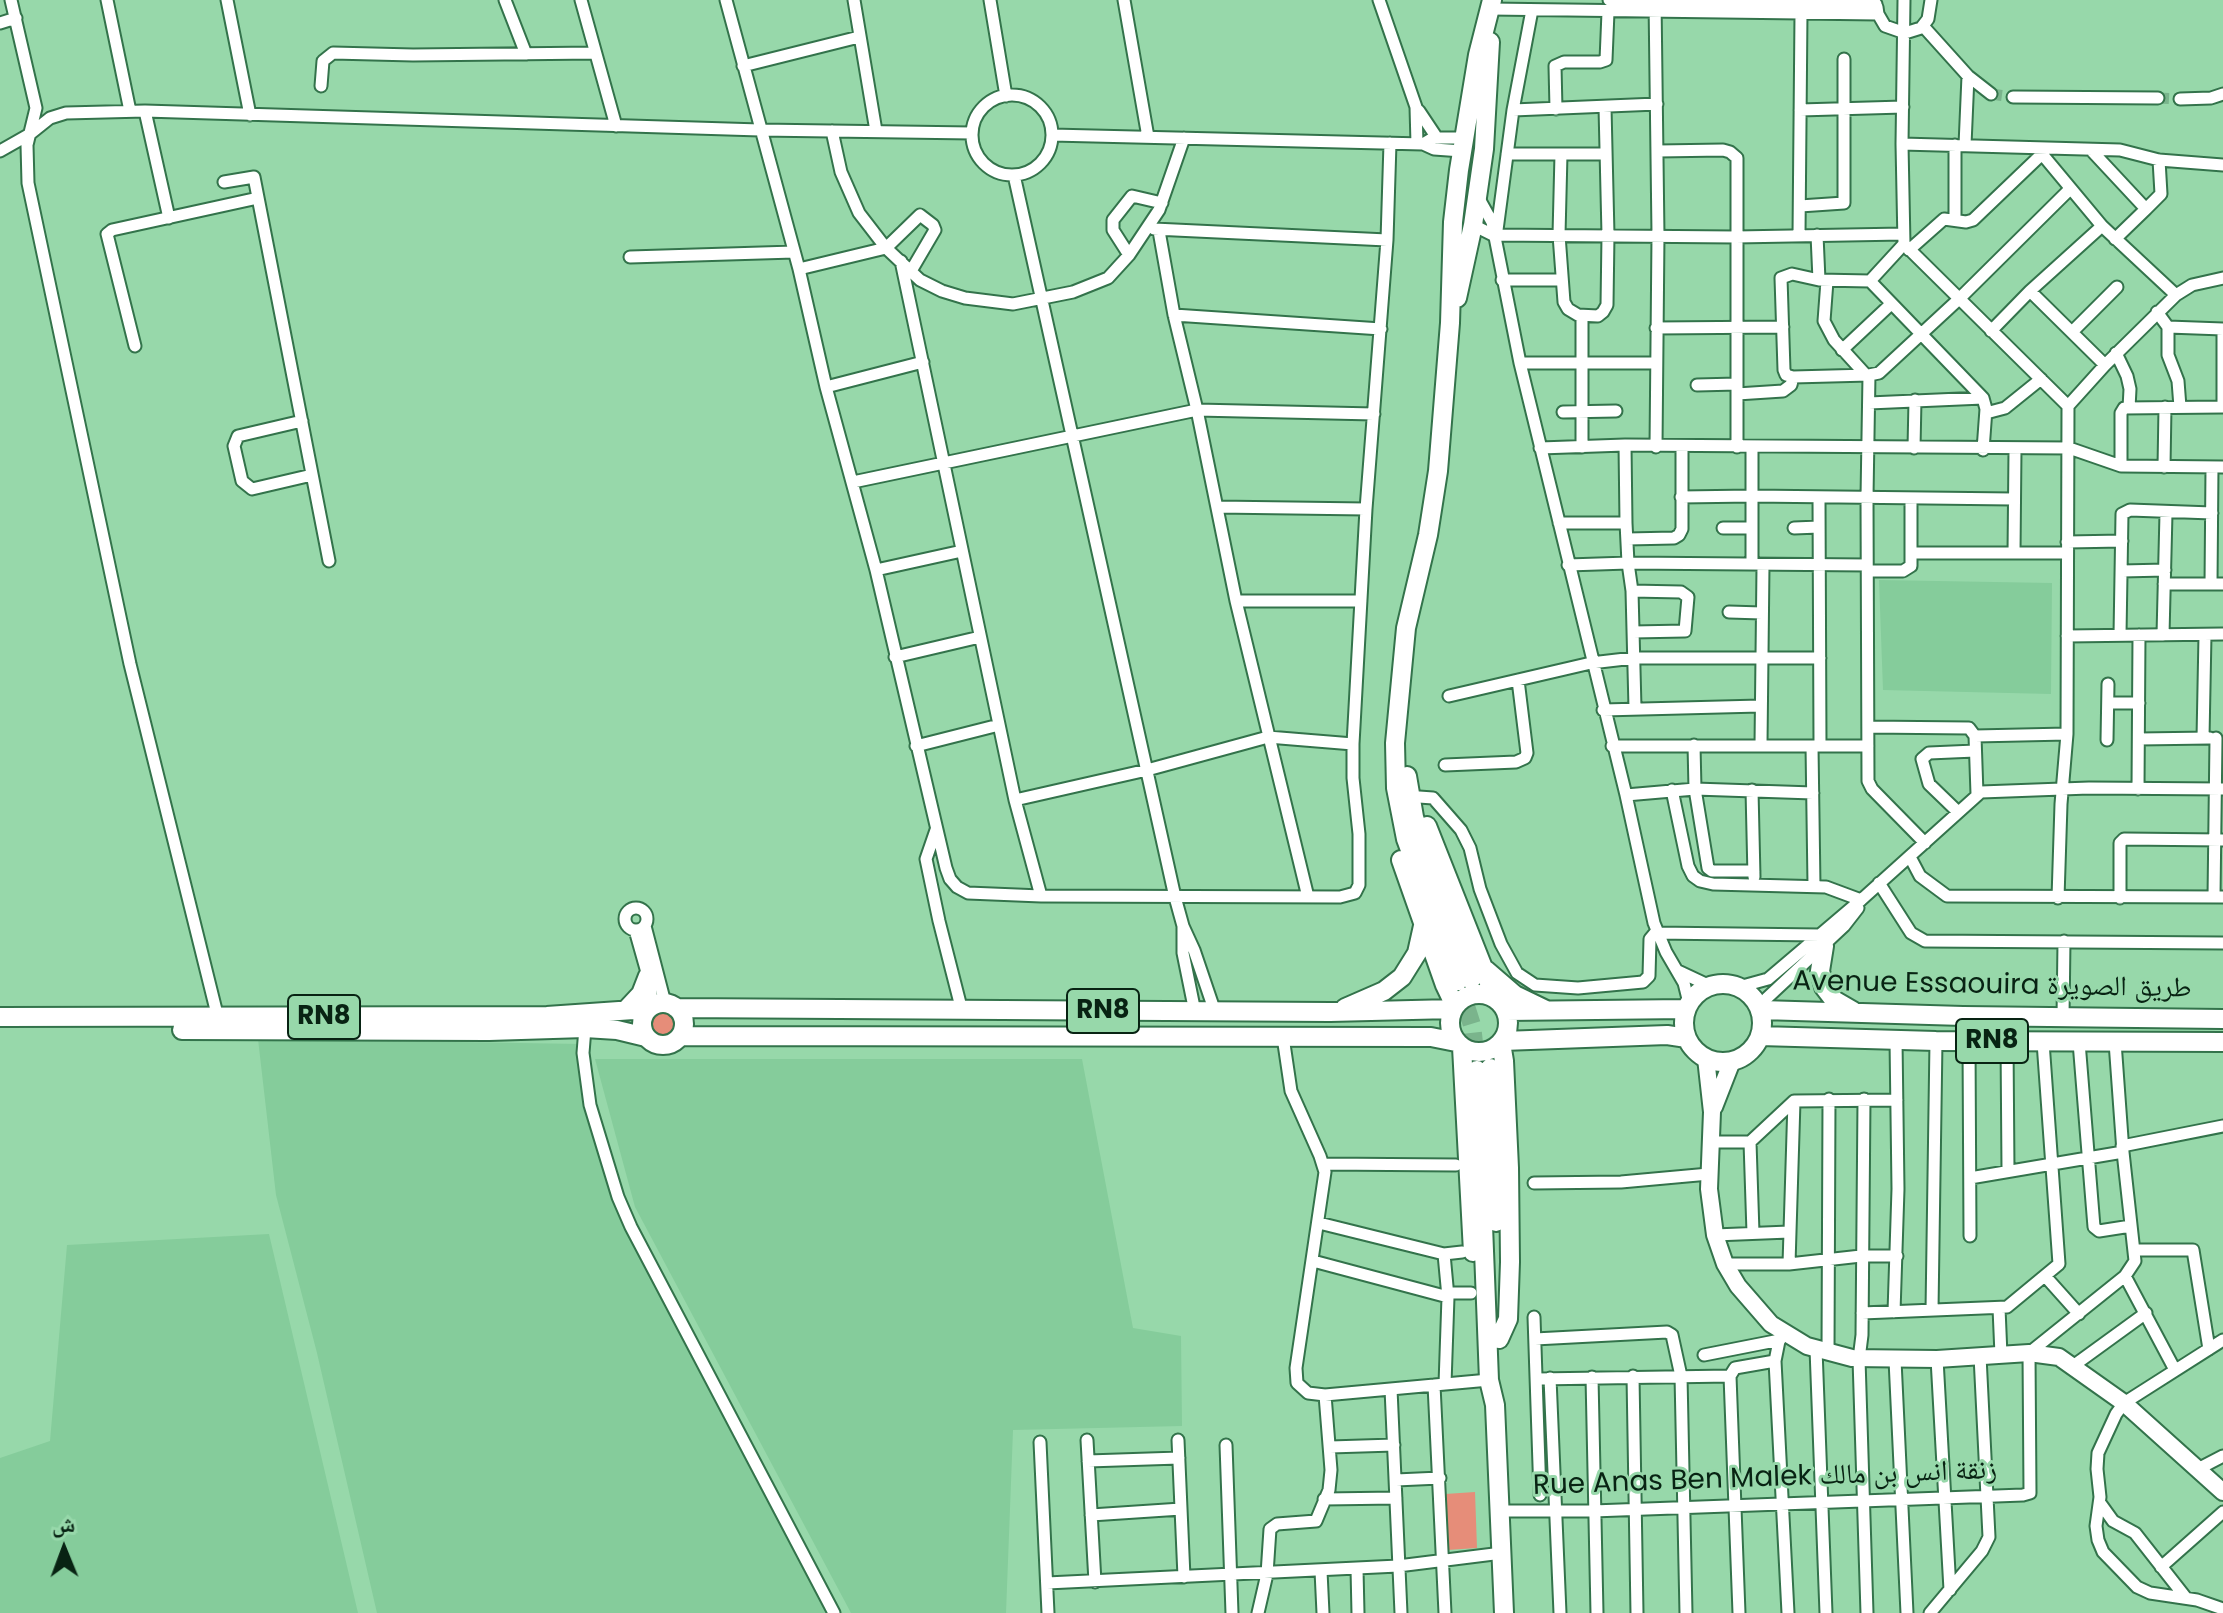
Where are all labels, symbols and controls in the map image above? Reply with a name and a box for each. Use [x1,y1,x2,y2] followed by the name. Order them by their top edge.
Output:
[1792,966,2192,1006] street label: Avenue Essaouira طريق الصويرة
[1067,989,1139,1033] road number: RN8
[288,995,360,1039] road number: RN8
[1956,1019,2028,1063] road number: RN8
[1532,1454,1998,1504] street label: Rue Anas Ben Malek زنقة انس بن مالك
[24,1509,104,1589] north arrow
[52,1509,76,1540] text: ش

